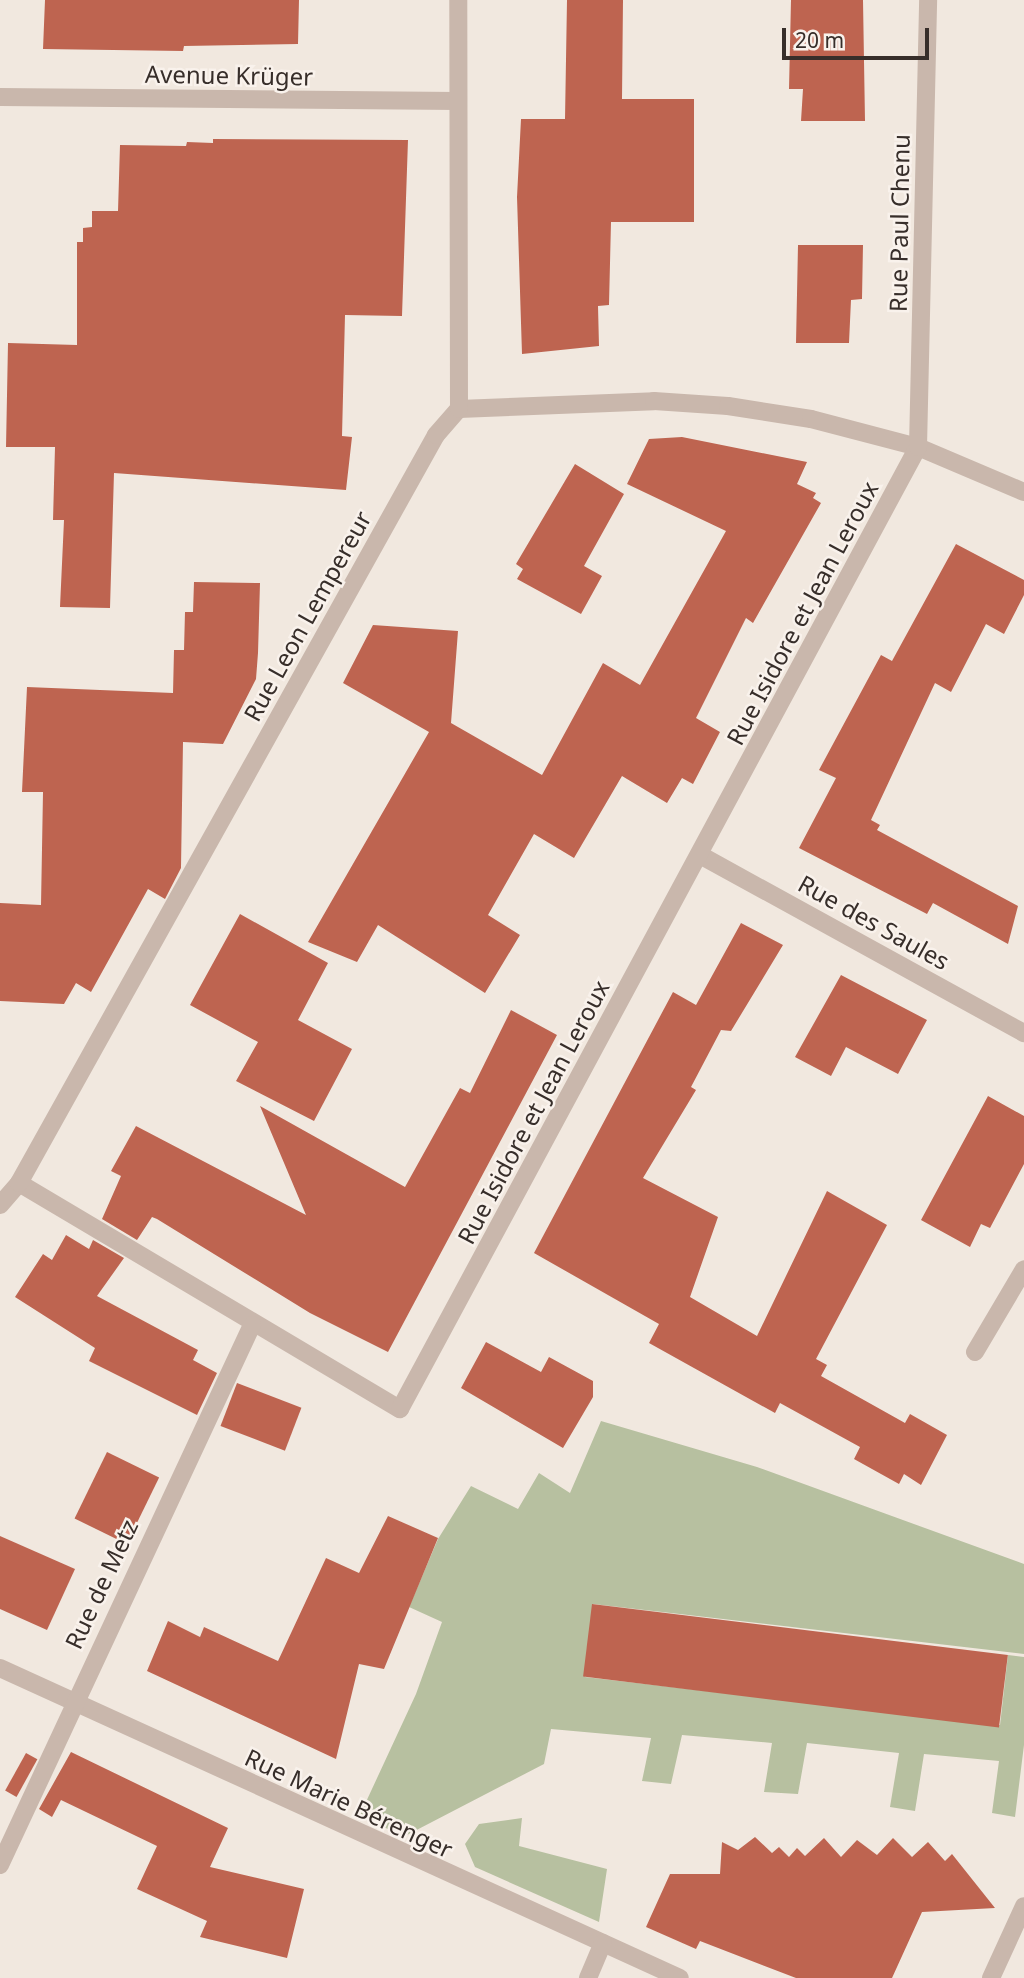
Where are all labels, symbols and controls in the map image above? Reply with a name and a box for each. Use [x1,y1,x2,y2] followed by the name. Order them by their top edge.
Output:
[786,14,933,58] scale bar
[795,26,844,54] text: 20 m
[145,59,313,91] street label: Avenue Krüger
[883,134,915,312] street label: Rue Paul Chenu
[720,476,884,750] street label: Rue Isidore et Jean Leroux
[237,506,377,726] street label: Rue Leon Lempereur
[793,869,955,975] street label: Rue des Saules
[451,975,615,1249] street label: Rue Isidore et Jean Leroux
[59,1515,143,1653] street label: Rue de Metz
[241,1742,457,1864] street label: Rue Marie Bérenger

